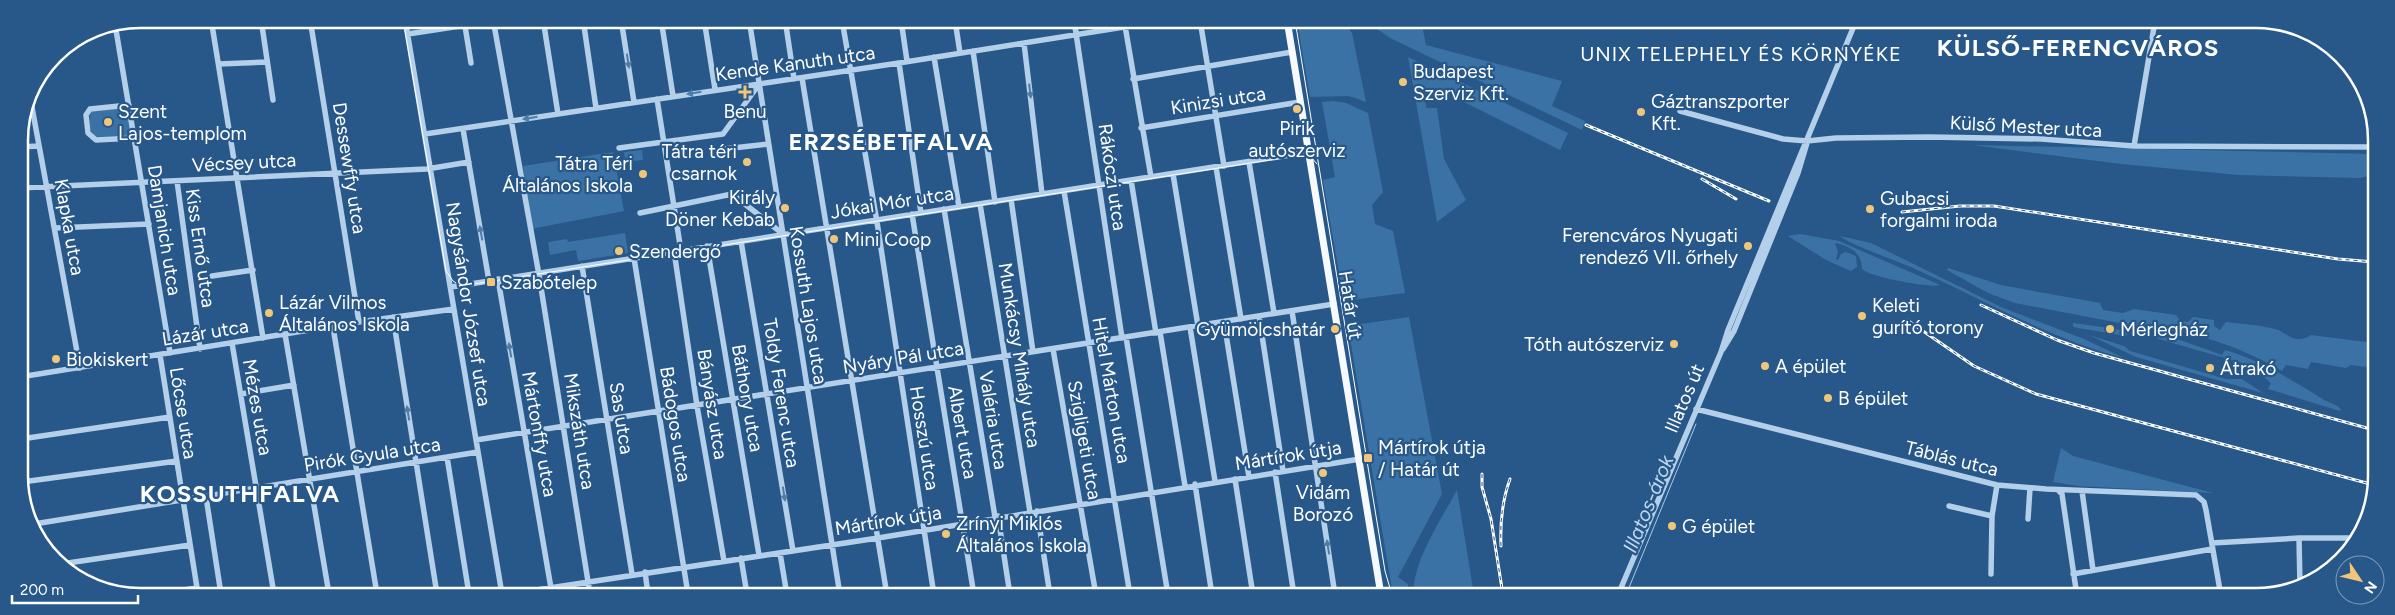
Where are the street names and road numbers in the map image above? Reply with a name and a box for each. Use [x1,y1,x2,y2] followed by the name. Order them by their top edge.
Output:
[714,41,876,86] street label: Kende Kanuth utca
[1169,82,1267,119] street label: Kinizsi utca
[328,101,371,235] street label: Dessewffy utca
[1949,111,2103,142] street label: Külső Mester utca
[1094,122,1131,232] street label: Rákóczi utca
[191,148,297,177] street label: Vécsey utca
[143,163,186,297] street label: Damjanich utca
[50,177,89,277] street label: Klapka utca
[829,181,955,224] street label: Jókai Mór utca
[181,187,220,309] street label: Kiss Ernő utca
[441,200,496,408] street label: Nagysándor József utca
[785,224,832,386] street label: Kossuth Lajos utca
[994,261,1045,449] street label: Munkácsy Mihály utca
[1334,269,1367,341] street label: Határ út
[160,314,250,351] street label: Lázár utca
[1087,315,1136,465] street label: Hitel Márton utca
[758,317,805,469] street label: Toldy Ferenc utca
[841,337,965,378] street label: Nyáry Pál utca
[727,342,768,454] street label: Báthory utca
[692,347,733,461] street label: Bányász utca
[238,357,277,457] street label: Mézes utca
[1660,360,1709,436] street label: Illatos út
[165,365,202,461] street label: Lőcse utca
[655,365,696,484] street label: Bádogos utca
[517,369,562,499] street label: Mártonffy utca
[974,369,1013,471] street label: Valéria utca
[559,371,600,491] street label: Mikszáth utca
[1063,379,1106,502] street label: Szigligeti utca
[604,380,639,456] street label: Sas utca
[905,384,944,492] street label: Hosszú utca
[943,384,982,481] street label: Albert utca
[302,432,442,477] street label: Pirók Gyula utca
[1233,436,1343,475] street label: Mártírok útja
[1903,436,2001,481] street label: Táblás utca
[833,501,943,540] street label: Mártírok útja

